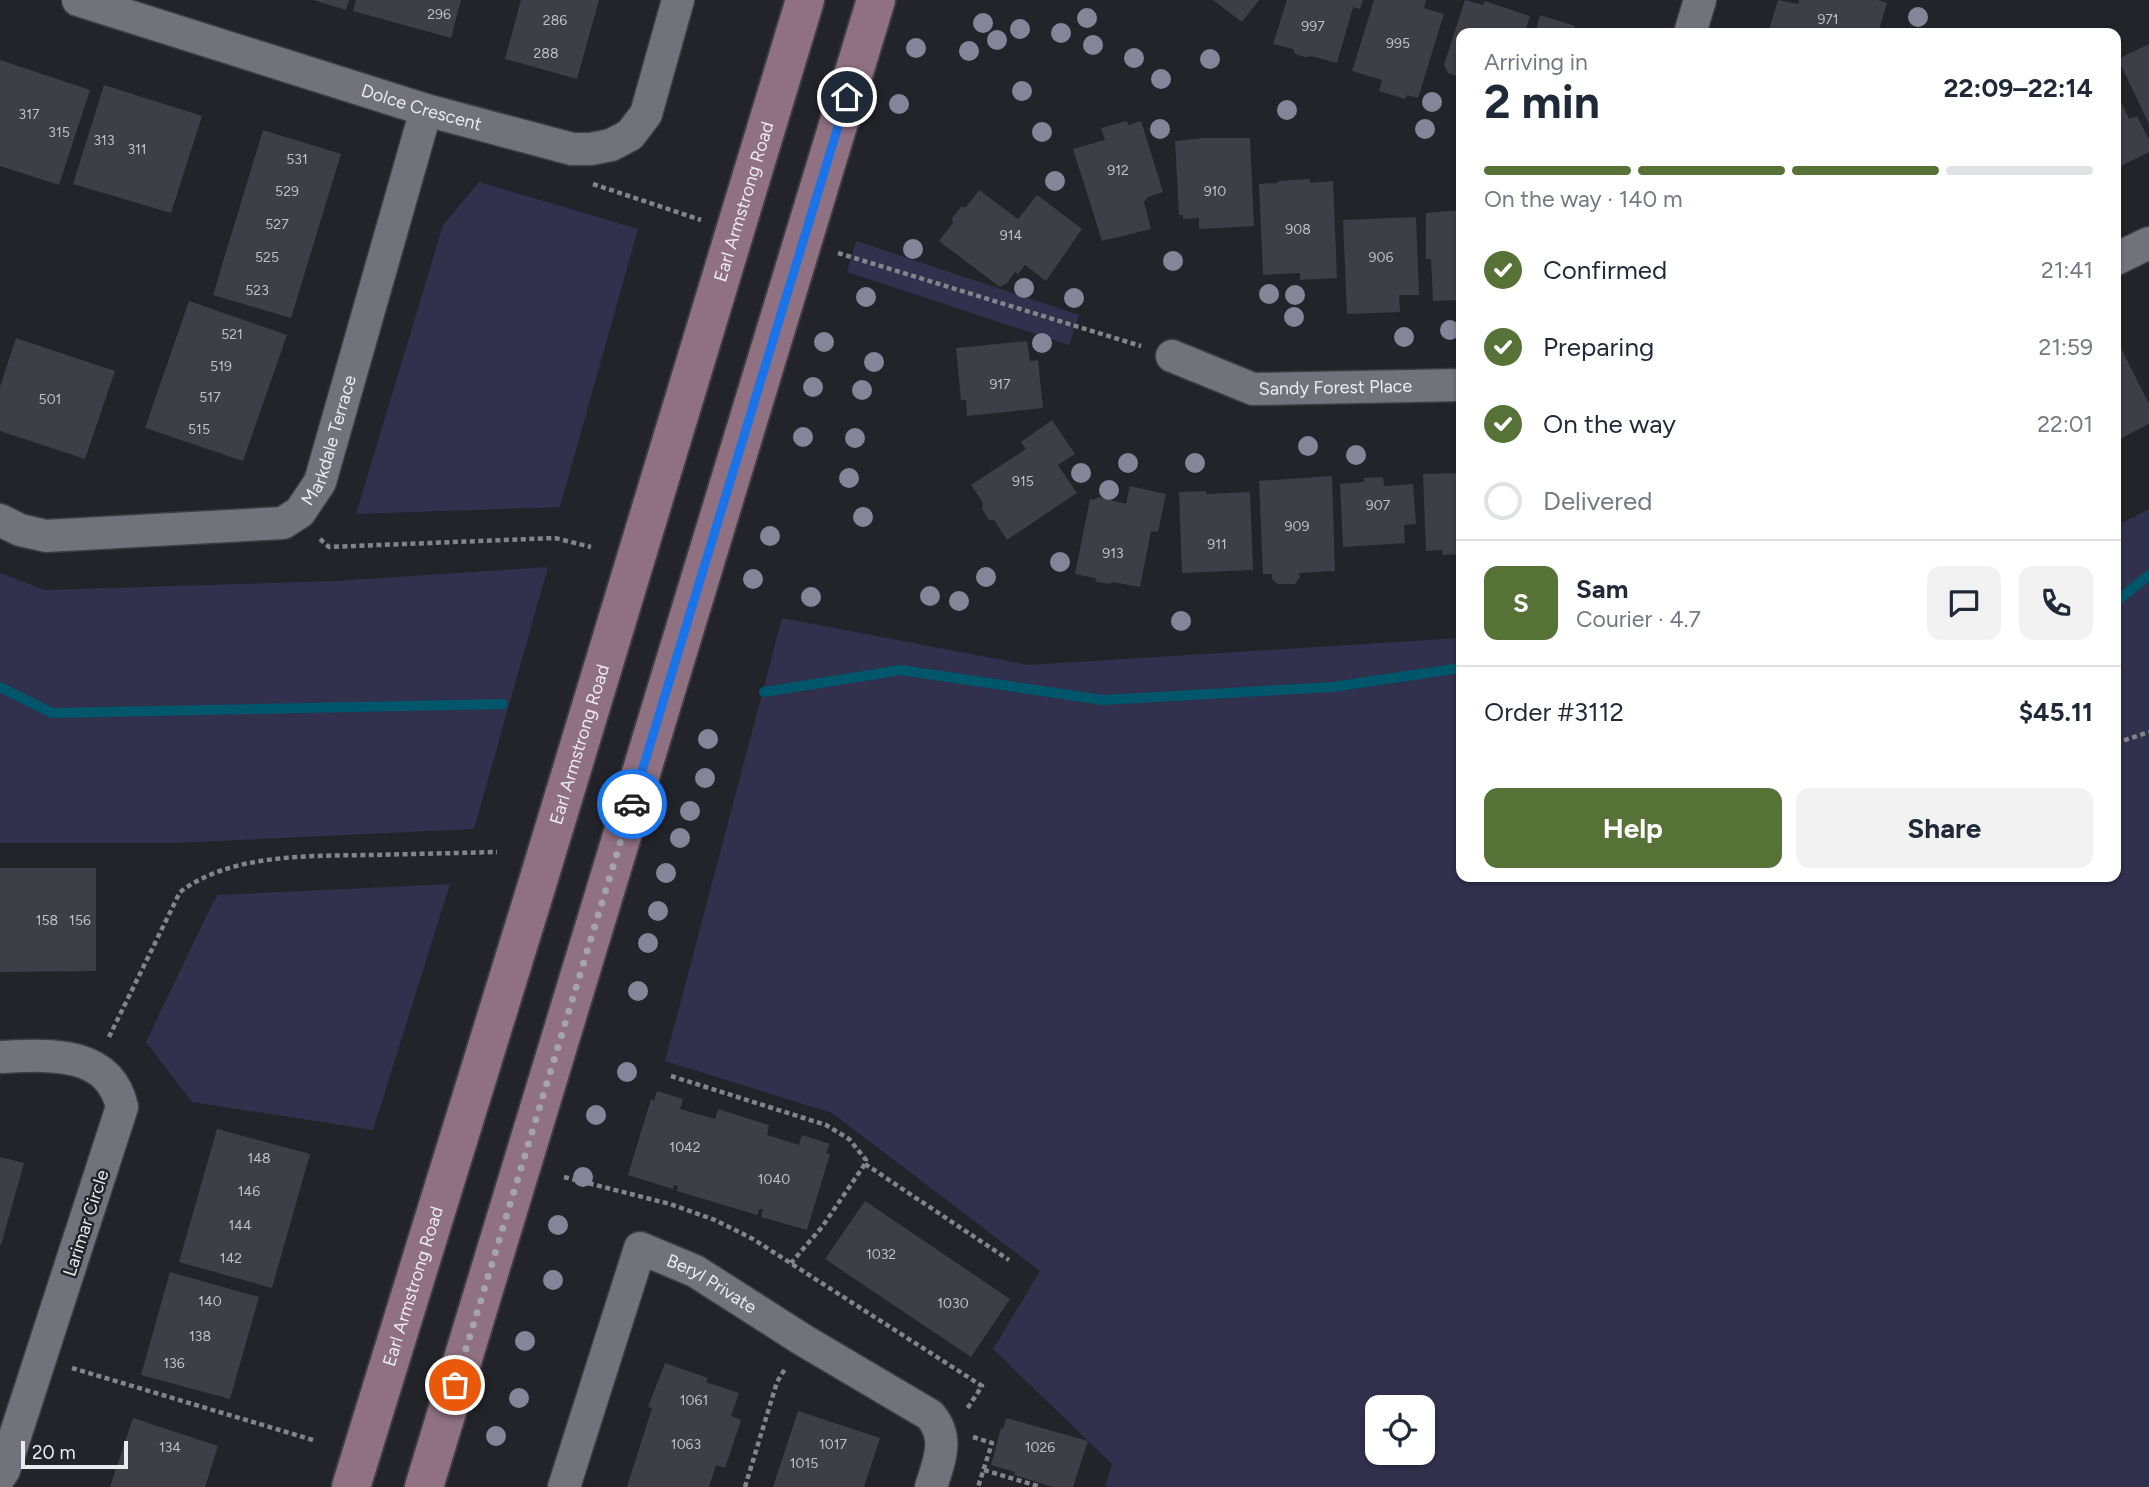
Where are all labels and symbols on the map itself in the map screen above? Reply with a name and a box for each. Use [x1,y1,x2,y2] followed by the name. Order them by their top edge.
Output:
[427,6,451,23] house number: 296
[1817,11,1839,28] house number: 971
[543,12,567,29] house number: 286
[1301,18,1325,35] house number: 997
[1386,35,1410,52] house number: 995
[533,45,559,62] house number: 288
[817,67,877,127] pin
[359,79,484,135] street label: Dolce Crescent
[19,106,40,123] house number: 317
[709,119,779,284] street label: Earl Armstrong Road
[48,124,70,141] house number: 315
[93,132,115,149] house number: 313
[127,141,147,158] house number: 311
[286,151,308,168] house number: 531
[1107,162,1129,179] house number: 912
[275,183,299,200] house number: 529
[1204,183,1226,200] house number: 910
[265,216,289,233] house number: 527
[1285,221,1311,238] house number: 908
[1000,227,1023,244] house number: 914
[255,249,279,266] house number: 525
[1369,249,1393,266] house number: 906
[245,282,269,299] house number: 523
[221,326,243,343] house number: 521
[210,358,232,375] house number: 519
[296,372,361,510] street label: Markdale Terrace
[1258,375,1413,400] street label: Sandy Forest Place
[989,376,1011,393] house number: 917
[199,389,221,406] house number: 517
[39,391,61,408] house number: 501
[188,421,210,438] house number: 515
[1012,473,1034,490] house number: 915
[1366,497,1391,514] house number: 907
[1285,518,1309,535] house number: 909
[1207,536,1227,553] house number: 911
[1102,545,1124,562] house number: 913
[545,662,614,827] street label: Earl Armstrong Road
[597,769,667,839] courier
[36,912,58,929] house number: 158
[69,912,91,929] house number: 156
[669,1139,701,1156] house number: 1042
[247,1150,271,1167] house number: 148
[58,1167,114,1279] street label: Larimar Circle
[758,1171,790,1188] house number: 1040
[238,1183,260,1200] house number: 146
[378,1204,448,1369] street label: Earl Armstrong Road
[228,1217,252,1234] house number: 144
[866,1246,896,1263] house number: 1032
[663,1249,761,1318] street label: Beryl Private
[220,1250,242,1267] house number: 142
[198,1293,222,1310] house number: 140
[937,1295,969,1312] house number: 1030
[189,1328,211,1345] house number: 138
[163,1355,185,1372] house number: 136
[425,1355,485,1415] pin
[680,1392,708,1409] house number: 1061
[671,1436,701,1453] house number: 1063
[819,1436,848,1453] house number: 1017
[21,1438,128,1470] scale bar
[159,1439,181,1456] house number: 134
[1025,1439,1055,1456] house number: 1026
[790,1455,818,1472] house number: 1015

